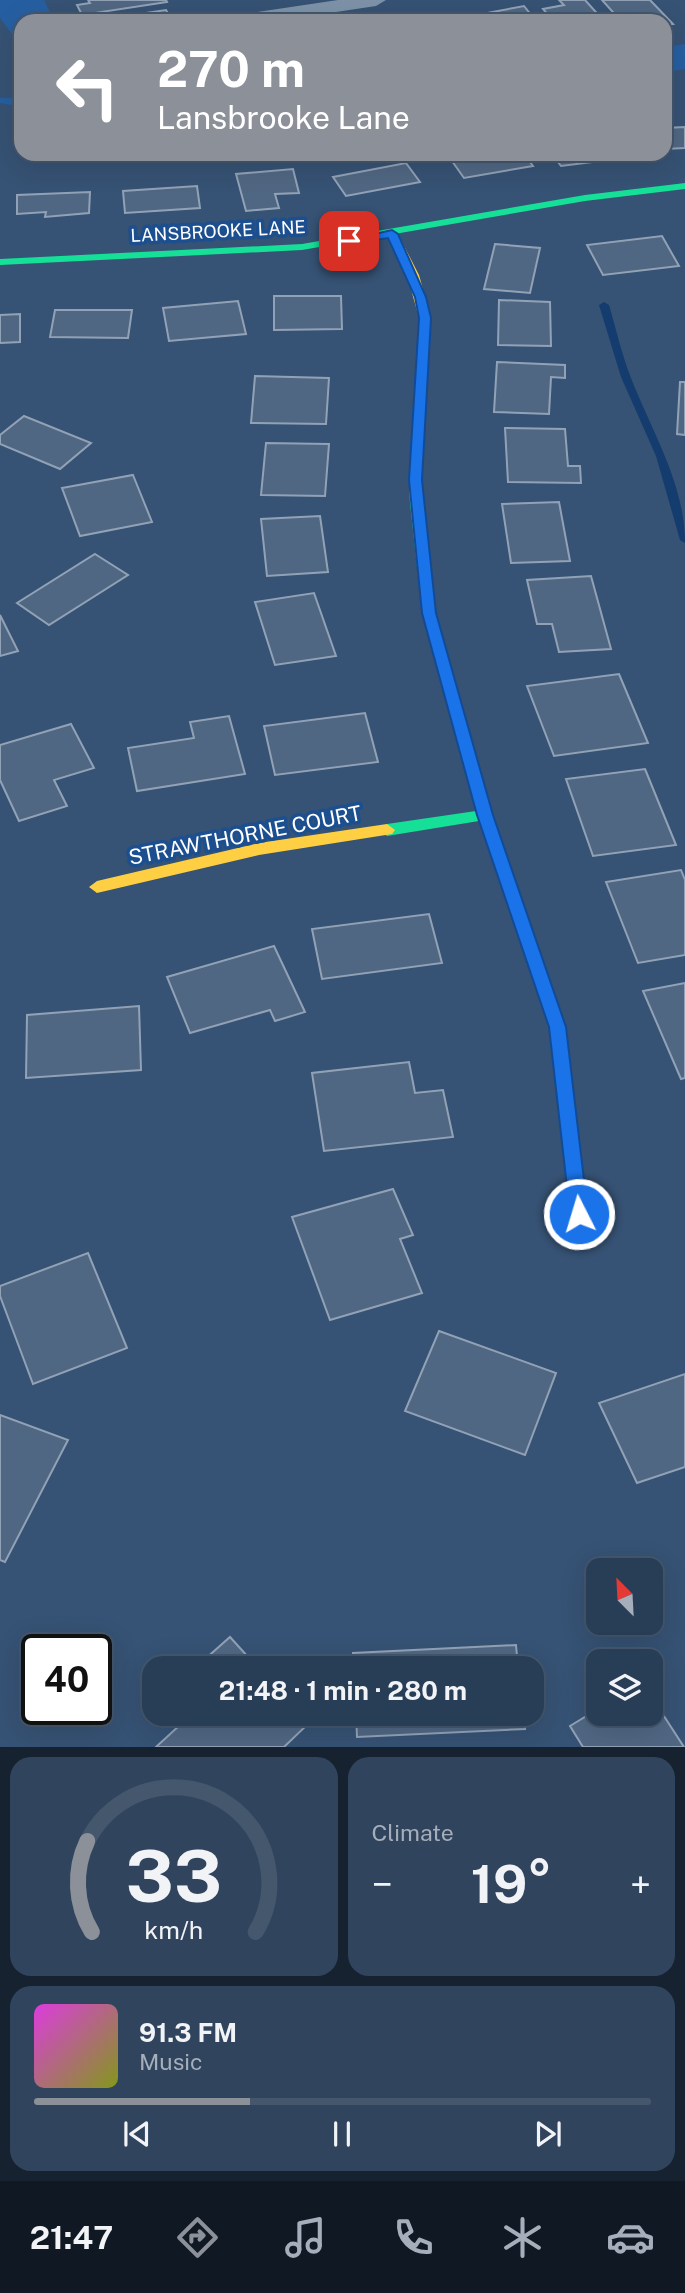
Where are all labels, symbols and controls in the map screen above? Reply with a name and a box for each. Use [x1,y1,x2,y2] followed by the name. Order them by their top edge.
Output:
[157,40,305,98] text: 270 m
[42,42,133,133] icon: left
[157,99,410,136] text: Lansbrooke Lane
[319,211,379,271] pin
[130,216,306,246] street label: LANSBROOKE LANE
[330,222,368,260] icon: arrive
[126,800,364,870] street label: STRAWTHORNE COURT
[542,1177,616,1251] position arrow
[586,1558,663,1634] north arrow
[586,1558,663,1726] map controls
[21,1634,112,1725] speed limit sign: 40
[586,1649,663,1726] button: layers
[219,1675,467,1706] text: 21:48 · 1 min · 280 m
[372,1819,454,1846] text: Climate
[125,1834,222,1919] text: 33
[471,1854,552,1915] text: 19°
[372,1862,393,1907] text: −
[630,1862,651,1907] text: +
[144,1915,203,1945] text: km/h
[139,2017,237,2048] text: 91.3 FM
[139,2048,203,2075] text: Music
[118,2115,156,2153] icon: previous
[323,2115,361,2153] icon: pause
[529,2115,567,2153] icon: next
[173,2213,222,2262] icon: directions
[281,2213,330,2262] icon: music
[389,2213,438,2262] icon: phone
[498,2213,547,2262] icon: climate
[606,2213,655,2262] icon: car
[30,2219,113,2256] text: 21:47

